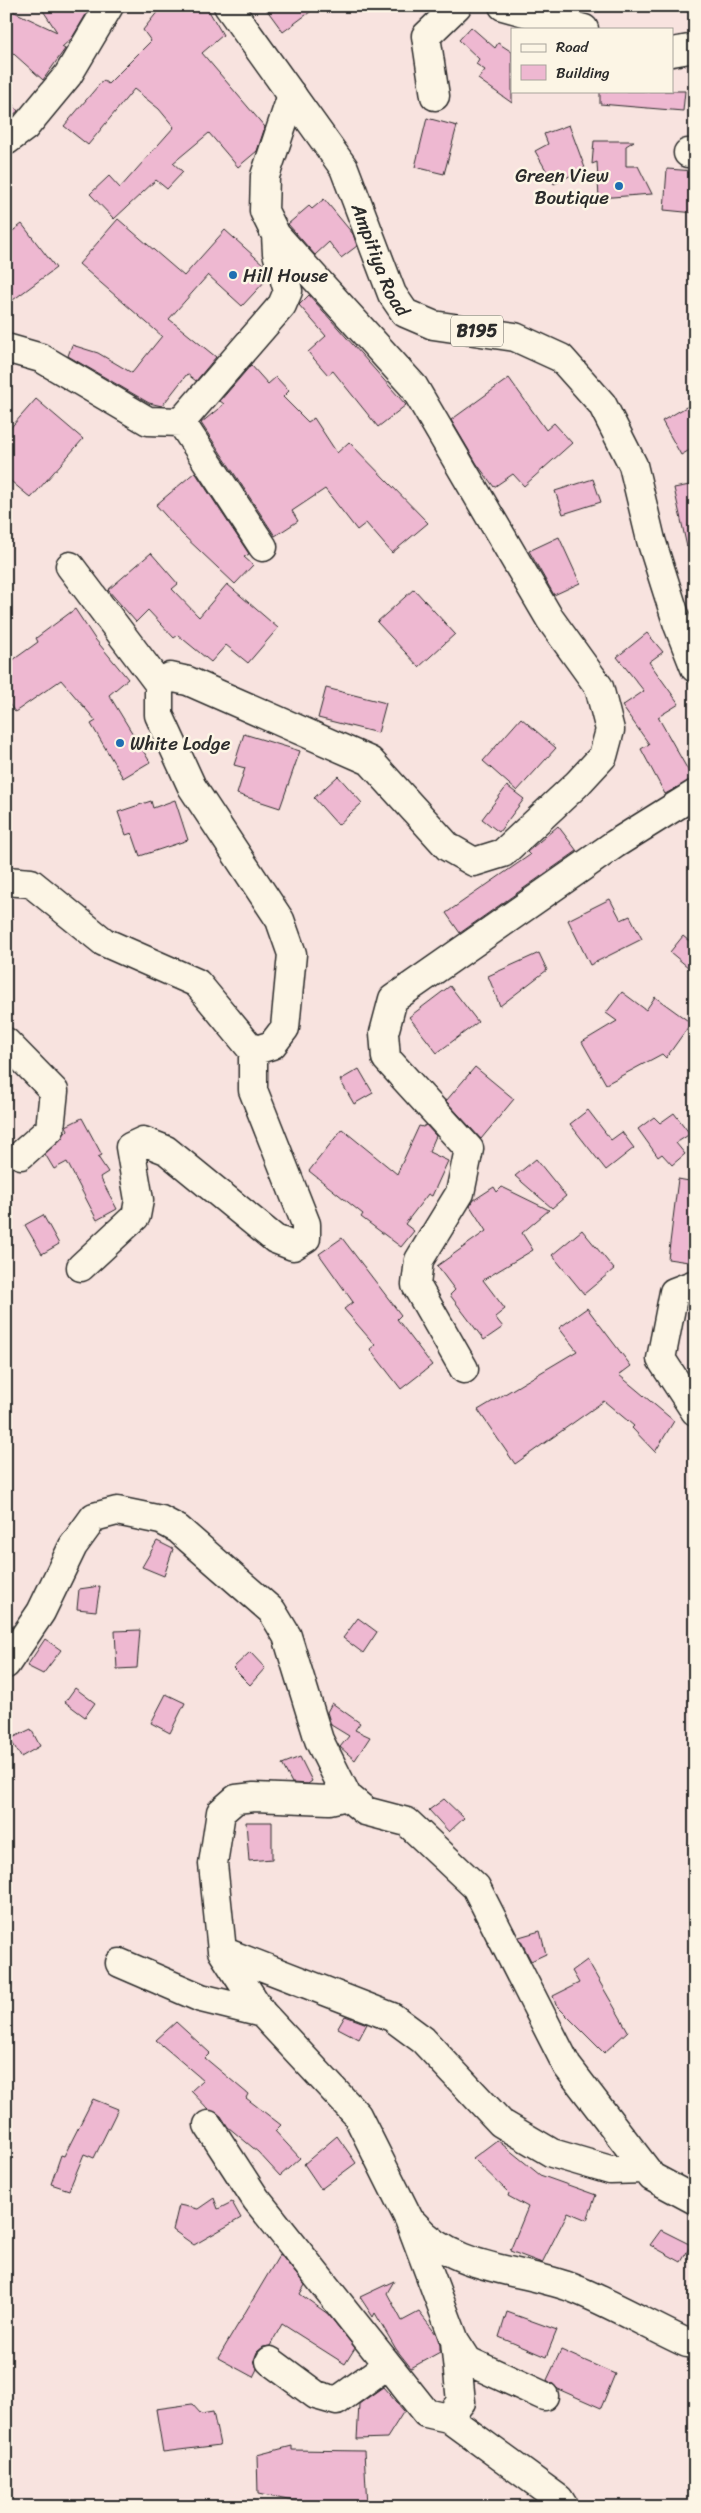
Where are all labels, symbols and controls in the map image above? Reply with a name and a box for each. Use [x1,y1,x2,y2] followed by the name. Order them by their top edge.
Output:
[511,28,674,92] legend
[556,34,589,60] text: Road
[556,60,610,86] text: Building
[515,159,609,214] place label: Green View Boutique
[613,180,625,192] marker: Green View Boutique
[341,197,419,324] street label: Ampitiya Road
[243,259,329,292] place label: Hill House
[227,269,239,281] marker: Hill House
[451,316,503,346] road number: B195
[130,727,231,760] place label: White Lodge
[114,737,126,749] marker: White Lodge

